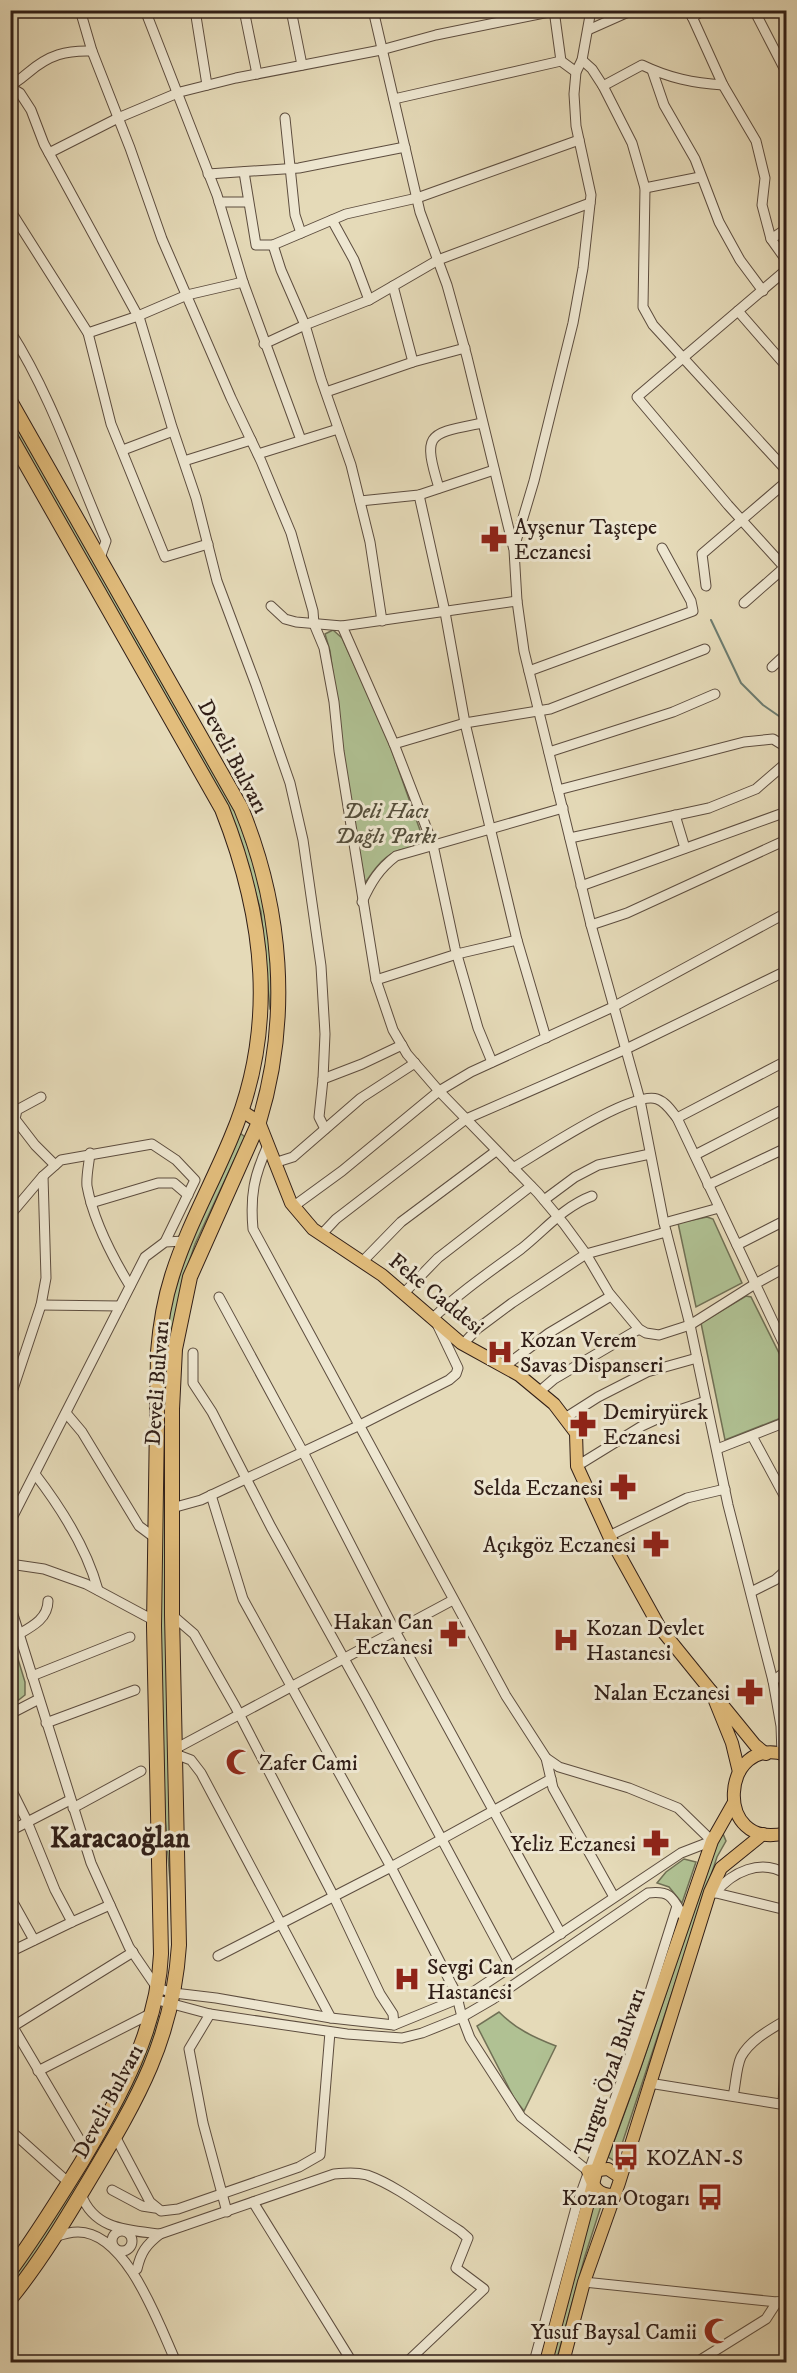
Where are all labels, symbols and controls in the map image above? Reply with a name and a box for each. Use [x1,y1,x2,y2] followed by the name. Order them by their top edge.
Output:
[514,514,657,566] place label: Ayşenur Taştepe Eczanesi
[479,524,509,554] pharmacy icon: Ayşenur Taştepe Eczanesi
[191,695,274,818] street label: Develi Bulvarı
[335,798,437,850] park label: Deli Hacı Dağlı Parkı
[383,1248,489,1341] street label: Feke Caddesi
[140,1320,175,1446] street label: Develi Bulvarı
[520,1327,664,1379] place label: Kozan Verem Savas Dispanseri
[485,1337,515,1367] hospital icon: Kozan Verem Savas Dispanseri
[603,1399,708,1451] place label: Demiryürek Eczanesi
[568,1409,598,1439] pharmacy icon: Demiryürek Eczanesi
[608,1472,638,1502] pharmacy icon: Selda Eczanesi
[473,1475,603,1502] place label: Selda Eczanesi
[641,1529,671,1559] pharmacy icon: Açıkgöz Eczanesi
[483,1532,636,1559] place label: Açıkgöz Eczanesi
[333,1609,433,1661] place label: Hakan Can Eczanesi
[586,1615,705,1667] place label: Kozan Devlet Hastanesi
[438,1619,468,1649] pharmacy icon: Hakan Can Eczanesi
[551,1625,581,1655] hospital icon: Kozan Devlet Hastanesi
[735,1677,765,1707] pharmacy icon: Nalan Eczanesi
[593,1680,730,1707] place label: Nalan Eczanesi
[224,1747,254,1777] mosque icon: Zafer Cami
[259,1750,358,1777] place label: Zafer Cami
[50,1821,190,1856] district label: Karacaoğlan
[641,1828,671,1858] pharmacy icon: Yeliz Eczanesi
[510,1831,636,1858] place label: Yeliz Eczanesi
[427,1954,514,2006] place label: Sevgi Can Hastanesi
[392,1964,422,1994] hospital icon: Sevgi Can Hastanesi
[569,1985,652,2160] street label: Turgut Özal Bulvarı
[67,2040,150,2163] street label: Develi Bulvarı
[611,2142,641,2172] bus stop icon: KOZAN-S
[646,2145,743,2172] place label: KOZAN-S
[695,2182,725,2212] bus stop icon: Kozan Otogarı
[562,2185,690,2212] place label: Kozan Otogarı
[702,2316,732,2346] mosque icon: Yusuf Baysal Camii
[531,2319,697,2346] place label: Yusuf Baysal Camii

